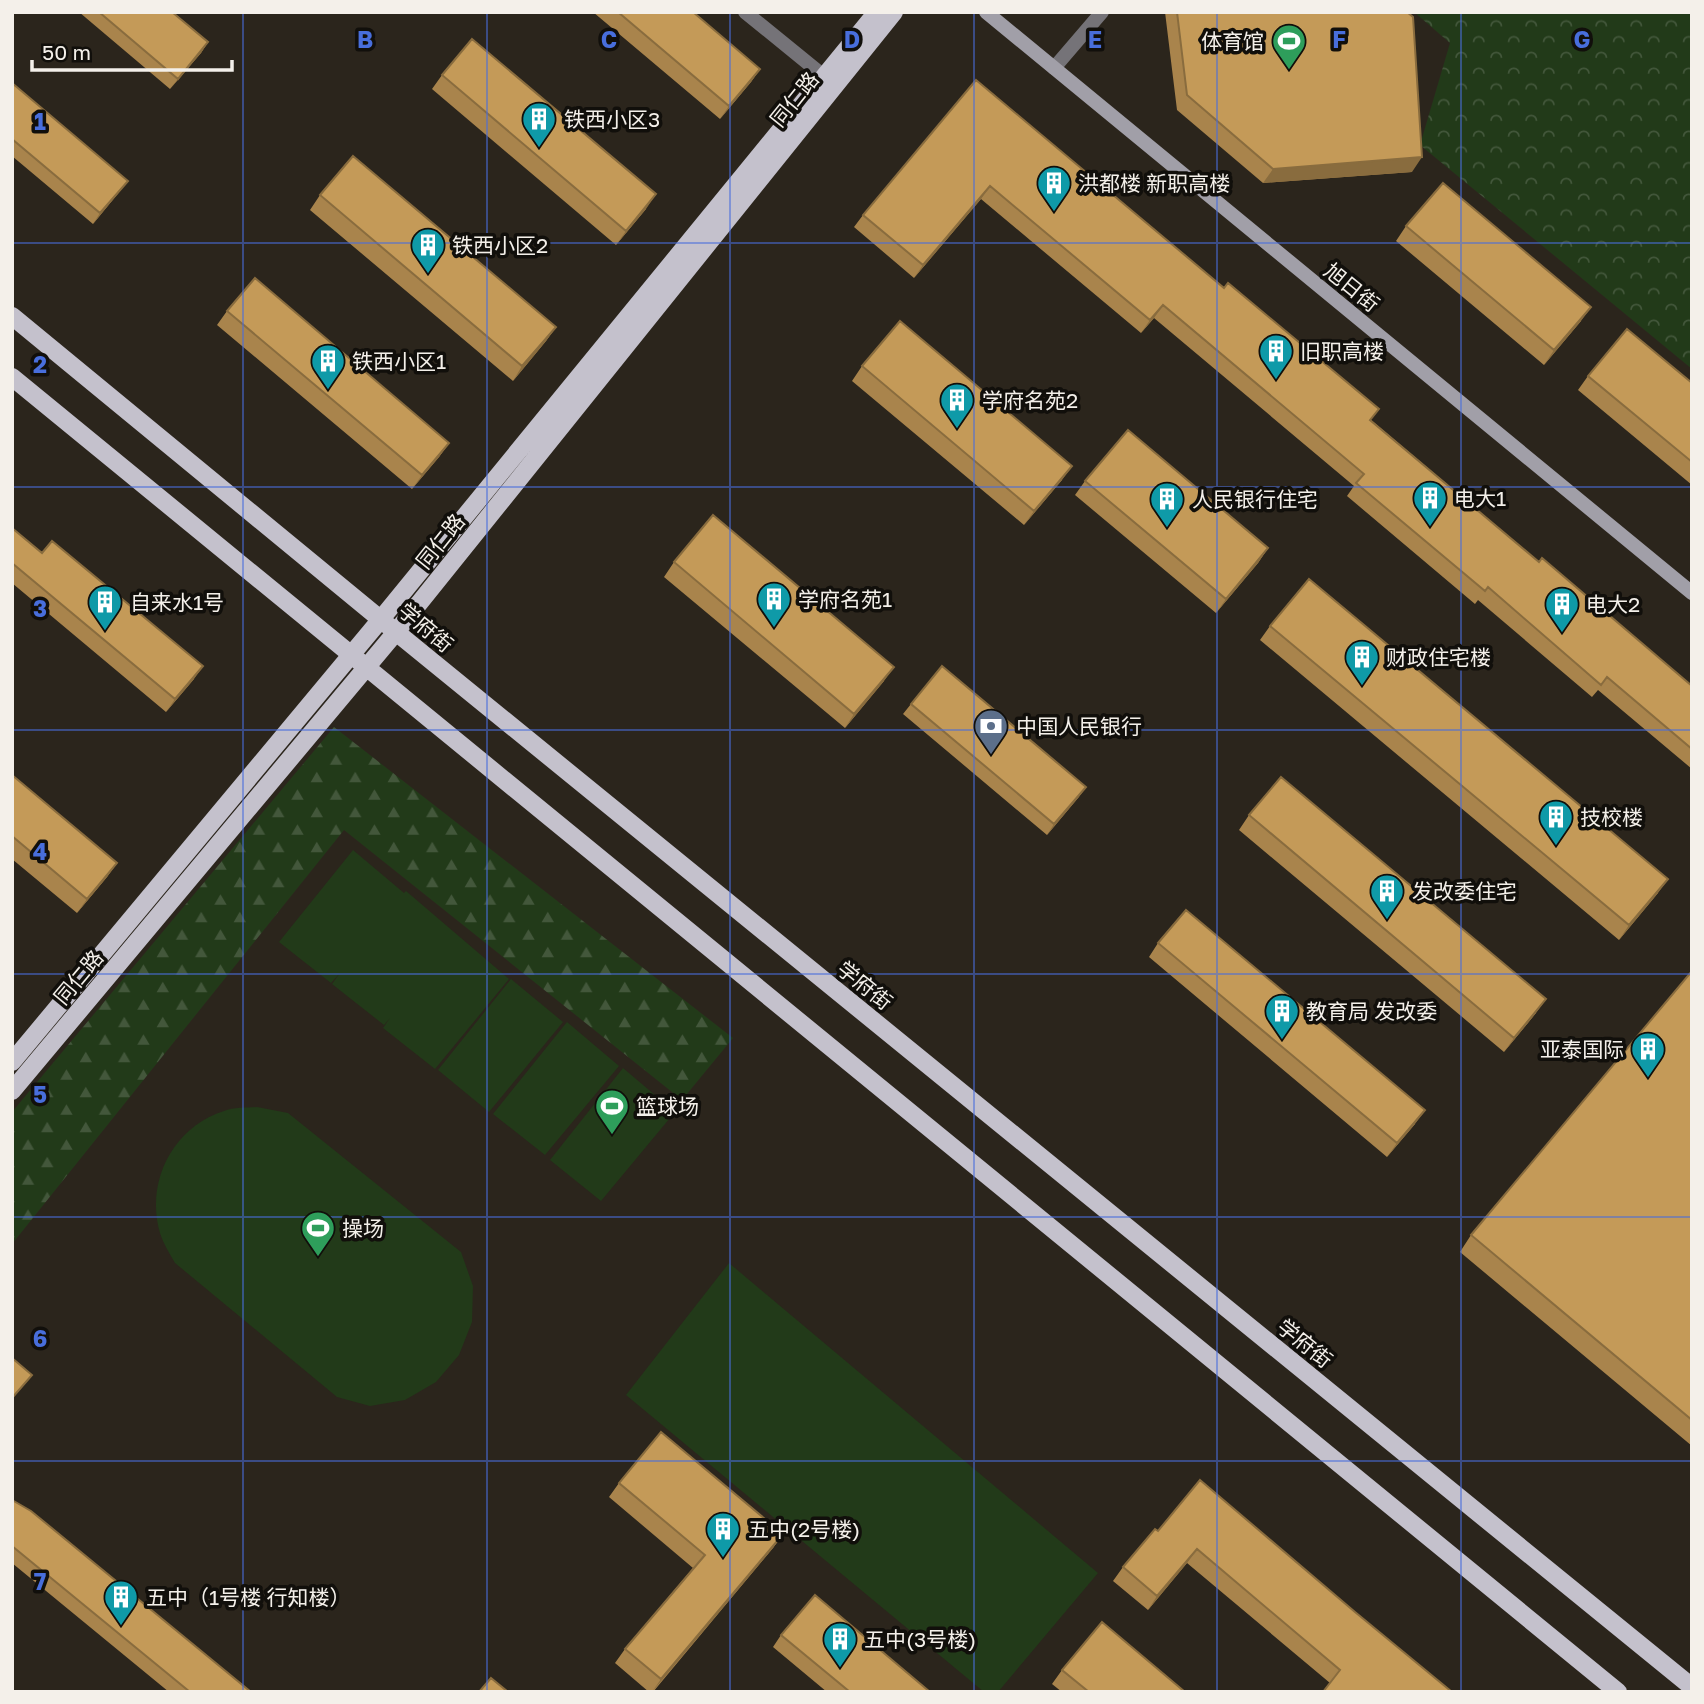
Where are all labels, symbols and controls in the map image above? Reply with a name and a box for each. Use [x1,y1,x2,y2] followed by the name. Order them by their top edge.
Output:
[1270,22,1308,71] sports icon: 体育馆
[357,25,373,53] text: B
[601,25,617,53] text: C
[844,25,860,53] text: D
[1088,25,1102,53] text: E
[1332,25,1346,53] text: F
[1574,25,1590,53] text: G
[32,28,231,72] scale bar
[1201,28,1264,54] place label: 体育馆
[42,39,91,65] text: 50 m
[764,66,824,132] street label: 同仁路
[520,100,558,149] building icon: 铁西小区3
[564,106,660,132] place label: 铁西小区3
[34,107,46,135] text: 1
[1035,164,1073,213] building icon: 洪都楼 新职高楼
[1078,170,1230,196] place label: 洪都楼 新职高楼
[409,226,447,275] building icon: 铁西小区2
[452,232,548,258] place label: 铁西小区2
[1319,257,1385,317] street label: 旭日街
[1257,332,1295,381] building icon: 旧职高楼
[1300,338,1384,364] place label: 旧职高楼
[309,342,347,391] building icon: 铁西小区1
[352,348,446,374] place label: 铁西小区1
[33,350,47,378] text: 2
[938,381,976,430] building icon: 学府名苑2
[982,387,1078,413] place label: 学府名苑2
[1411,479,1449,528] building icon: 电大1
[1148,480,1186,529] building icon: 人民银行住宅
[1454,485,1506,511] place label: 电大1
[1192,486,1318,512] place label: 人民银行住宅
[410,508,470,574] street label: 同仁路
[755,580,793,629] building icon: 学府名苑1
[86,583,124,632] building icon: 自来水1号
[1543,585,1581,634] building icon: 电大2
[798,586,892,612] place label: 学府名苑1
[130,589,224,615] place label: 自来水1号
[1586,591,1640,617] place label: 电大2
[33,594,47,622] text: 3
[394,597,458,657] street label: 学府街
[1343,638,1381,687] building icon: 财政住宅楼
[1386,644,1491,670] place label: 财政住宅楼
[972,707,1010,756] bank icon: 中国人民银行
[1016,713,1142,739] place label: 中国人民银行
[1537,798,1575,847] building icon: 技校楼
[1580,804,1643,830] place label: 技校楼
[33,837,47,865] text: 4
[1368,872,1406,921] building icon: 发改委住宅
[1412,878,1517,904] place label: 发改委住宅
[48,945,108,1009] street label: 同仁路
[832,955,898,1015] street label: 学府街
[1263,992,1301,1041] building icon: 教育局 发改委
[1306,998,1437,1024] place label: 教育局 发改委
[1629,1030,1667,1079] building icon: 亚泰国际
[1540,1036,1624,1062] place label: 亚泰国际
[33,1080,47,1108] text: 5
[593,1087,631,1136] sports icon: 篮球场
[636,1093,699,1119] place label: 篮球场
[299,1209,337,1258] sports icon: 操场
[342,1215,384,1241] place label: 操场
[1272,1313,1338,1373] street label: 学府街
[33,1324,47,1352] text: 6
[704,1510,742,1559] building icon: 五中(2号楼)
[748,1516,860,1542] place label: 五中(2号楼)
[34,1567,46,1595] text: 7
[102,1578,140,1627] building icon: 五中（1号楼 行知楼）
[146,1584,350,1610] place label: 五中（1号楼 行知楼）
[821,1620,859,1669] building icon: 五中(3号楼)
[864,1626,976,1652] place label: 五中(3号楼)

